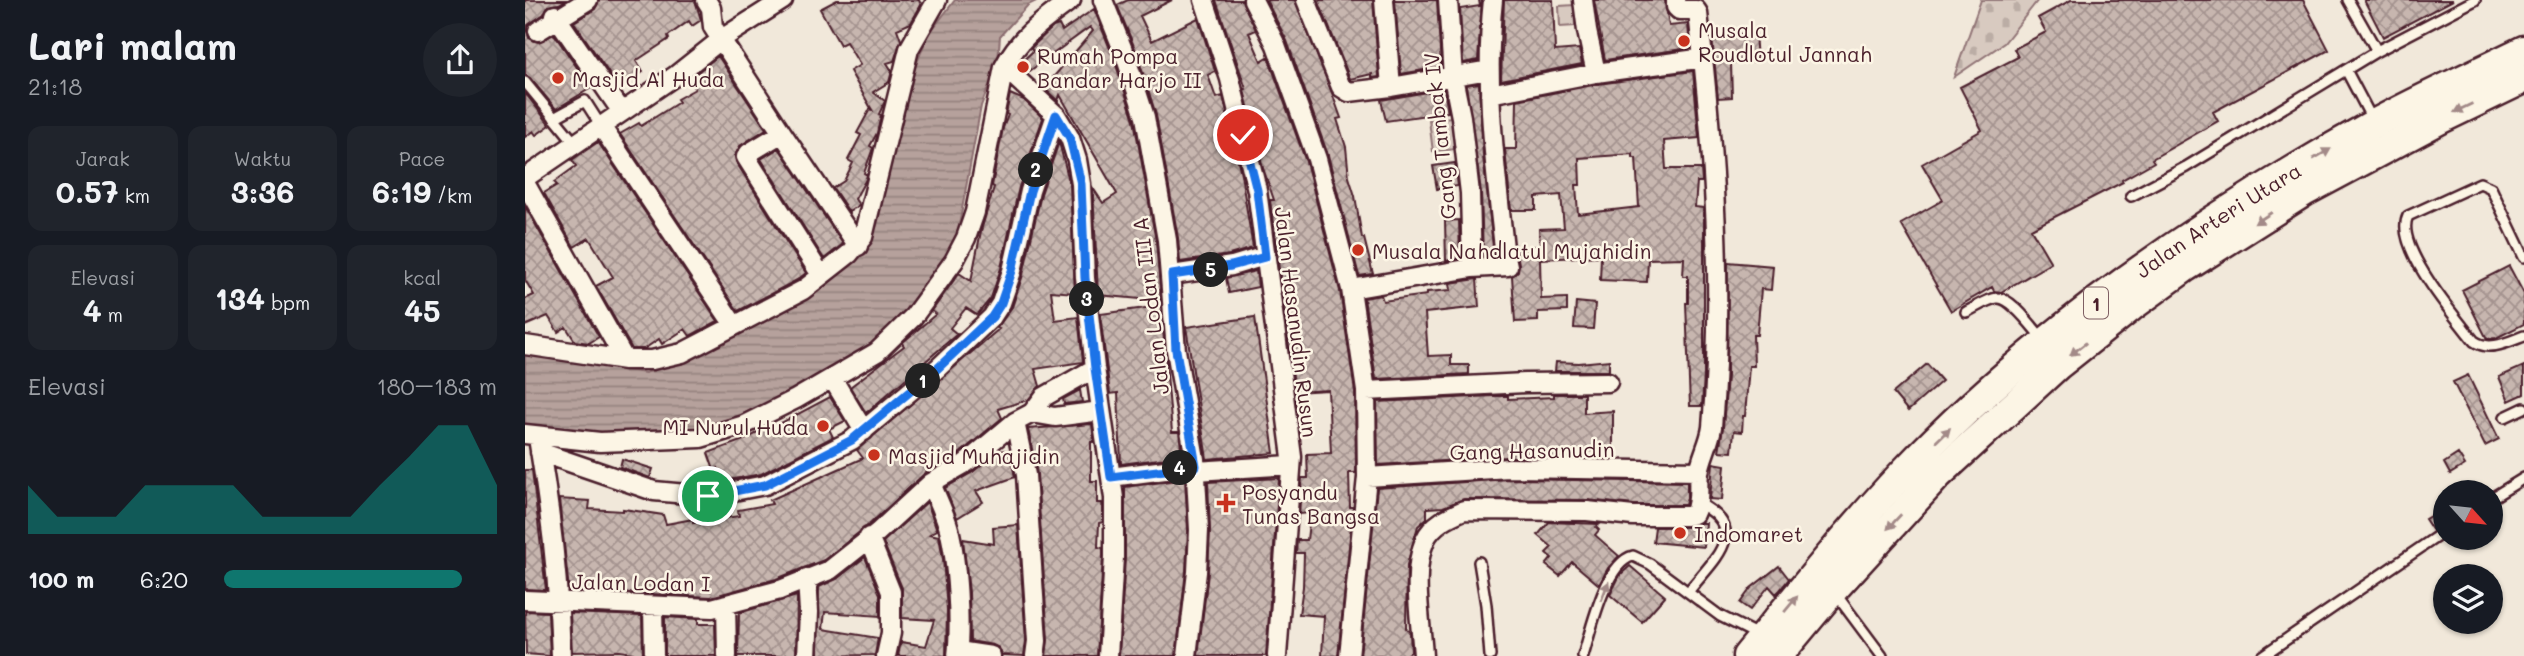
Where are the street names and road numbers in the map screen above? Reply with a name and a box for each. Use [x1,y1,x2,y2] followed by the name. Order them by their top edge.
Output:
[1417,51,1461,221] street label: Gang Tambak IV
[2130,155,2306,283] street label: Jalan Arteri Utara
[1269,205,1325,439] street label: Jalan Hasanudin Rusun
[1126,216,1174,396] street label: Jalan Lodan III A
[2084,288,2108,318] road number: 1
[1449,435,1615,465] street label: Gang Hasanudin
[571,567,711,597] street label: Jalan Lodan I

